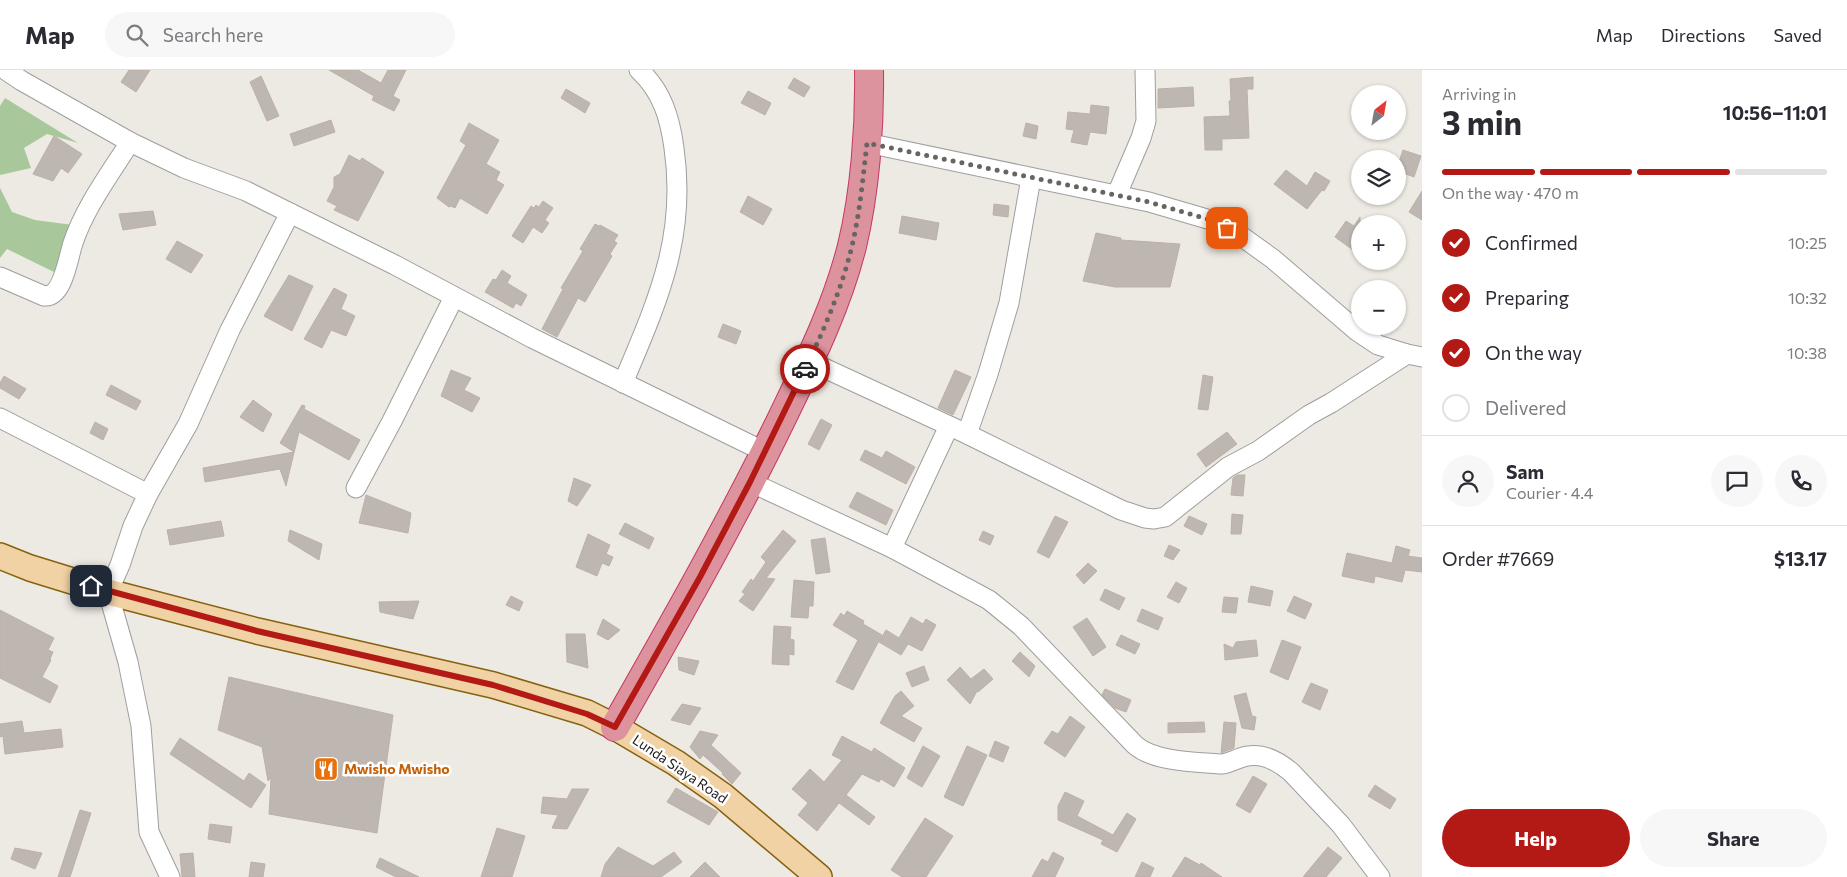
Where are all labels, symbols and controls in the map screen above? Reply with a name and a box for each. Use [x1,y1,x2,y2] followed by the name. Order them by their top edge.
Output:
[105,12,455,57] search box
[25,20,75,49] text: Map
[123,21,151,49] icon: search
[163,23,263,46] text: Search here
[1596,24,1633,46] text: Map
[1661,24,1745,46] text: Directions
[1773,24,1822,46] text: Saved
[1442,84,1516,103] text: Arriving in
[1351,85,1406,140] north arrow
[1351,85,1406,335] map controls
[1723,101,1827,124] text: 10:56–11:01
[1442,102,1522,142] text: 3 min
[1351,150,1406,205] button: layers
[1442,183,1579,202] text: On the way · 470 m
[1206,207,1248,249] pin
[1213,214,1241,242] icon: bag
[1351,215,1406,270] button: +
[1442,229,1470,257] icon: check
[1485,231,1578,254] text: Confirmed
[1788,233,1827,252] text: 10:25
[1351,280,1406,335] button: −
[1442,284,1470,312] icon: check
[1485,286,1569,309] text: Preparing
[1788,288,1827,307] text: 10:32
[1442,339,1470,367] icon: check
[1485,341,1582,364] text: On the way
[1787,343,1827,362] text: 10:38
[780,344,830,394] courier
[791,355,819,383] icon: car
[1485,396,1566,419] text: Delivered
[1442,455,1494,507] button: person
[1711,455,1763,507] button: chat
[1775,455,1827,507] button: phone
[1506,460,1544,483] text: Sam
[1506,483,1593,502] text: Courier · 4.4
[1442,547,1554,570] text: Order #7669
[1774,547,1827,570] text: $13.17
[70,565,112,607] pin
[77,572,105,600] icon: home
[630,731,731,807] street label: Lunda Siaya Road
[313,756,339,782] restaurant icon: Mwisho Mwisho
[344,760,450,777] place label: Mwisho Mwisho
[1442,809,1630,867] button: Help
[1640,809,1827,867] button: Share

